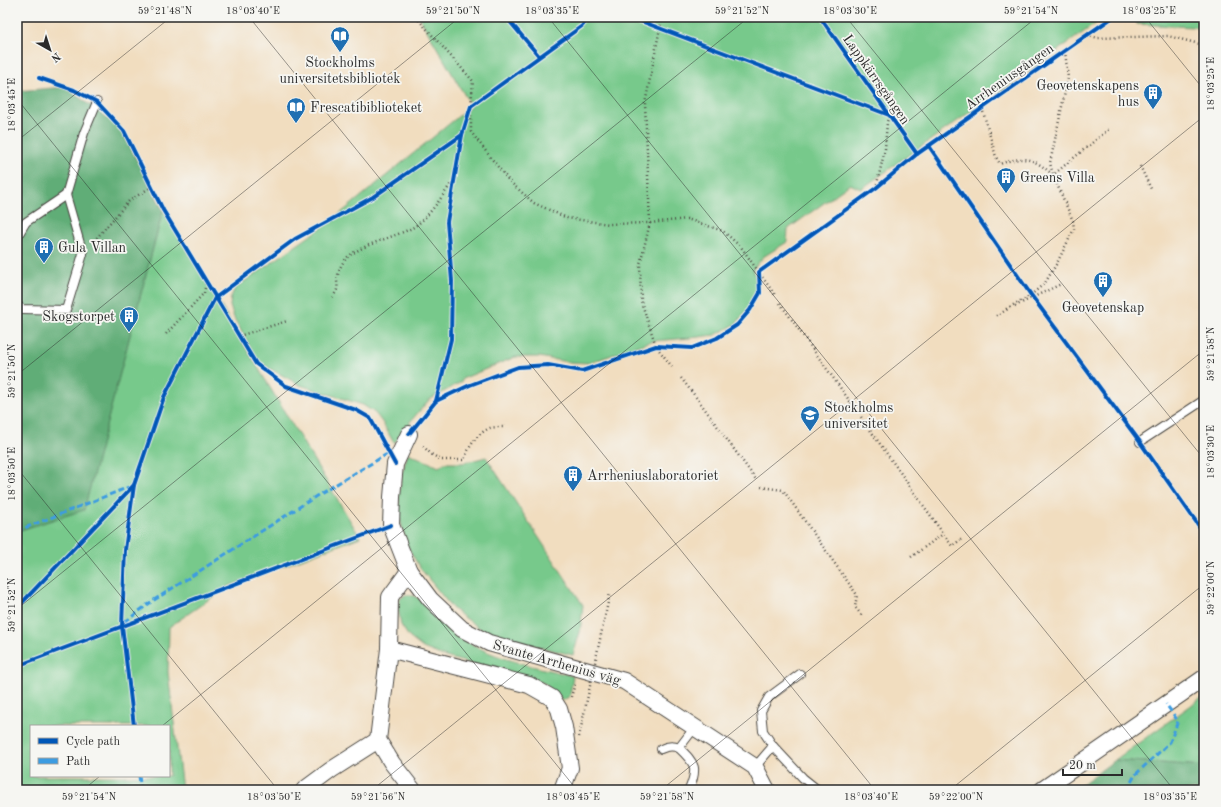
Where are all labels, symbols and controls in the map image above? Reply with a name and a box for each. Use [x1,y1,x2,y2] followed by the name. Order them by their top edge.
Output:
[138,6,193,16] text: 59°21'48"N
[226,6,280,16] text: 18°03'40"E
[426,6,481,16] text: 59°21'50"N
[525,6,579,16] text: 18°03'35"E
[715,6,770,16] text: 59°21'52"N
[823,6,877,16] text: 18°03'30"E
[1004,6,1059,16] text: 59°21'54"N
[1122,6,1176,16] text: 18°03'25"E
[329,25,351,53] library icon: Stockholms universitetsbibliotek
[30,30,70,70] north arrow
[840,32,913,127] street label: Lappkärrsgången
[963,41,1057,113] street label: Arrheniusgången
[48,50,62,64] text: N
[279,56,401,86] place label: Stockholms universitetsbibliotek
[1206,57,1216,111] text: 18°03'25"E
[7,78,17,132] text: 18°03'45"E
[1036,79,1139,109] place label: Geovetenskapens hus
[1142,82,1164,110] building icon: Geovetenskapens hus
[285,96,307,124] library icon: Frescatibiblioteket
[310,101,422,115] place label: Frescatibiblioteket
[995,166,1017,194] building icon: Greens Villa
[1020,171,1095,185] place label: Greens Villa
[33,236,55,264] building icon: Gula Villan
[58,241,127,255] place label: Gula Villan
[1092,270,1114,298] building icon: Geovetenskap
[1062,301,1144,315] place label: Geovetenskap
[118,305,140,333] building icon: Skogstorpet
[42,310,115,324] place label: Skogstorpet
[1206,326,1216,381] text: 59°21'58"N
[7,343,17,398] text: 59°21'50"N
[824,401,893,431] place label: Stockholms universitet
[799,404,821,432] school or university icon: Stockholms universitet
[1206,425,1216,479] text: 18°03'30"E
[7,447,17,501] text: 18°03'50"E
[562,464,584,492] building icon: Arrheniuslaboratoriet
[587,469,718,483] place label: Arrheniuslaboratoriet
[1206,560,1216,615] text: 59°22'00"N
[7,577,17,632] text: 59°21'52"N
[491,638,623,688] street label: Svante Arrhenius väg
[30,725,170,777] legend
[66,736,121,748] text: Cycle path
[1063,751,1122,777] scale bar
[66,756,91,768] text: Path
[1069,760,1096,772] text: 20 m
[62,792,117,802] text: 59°21'54"N
[247,792,301,802] text: 18°03'50"E
[351,792,406,802] text: 59°21'56"N
[546,792,600,802] text: 18°03'45"E
[640,792,695,802] text: 59°21'58"N
[844,792,898,802] text: 18°03'40"E
[929,792,984,802] text: 59°22'00"N
[1143,792,1197,802] text: 18°03'35"E

